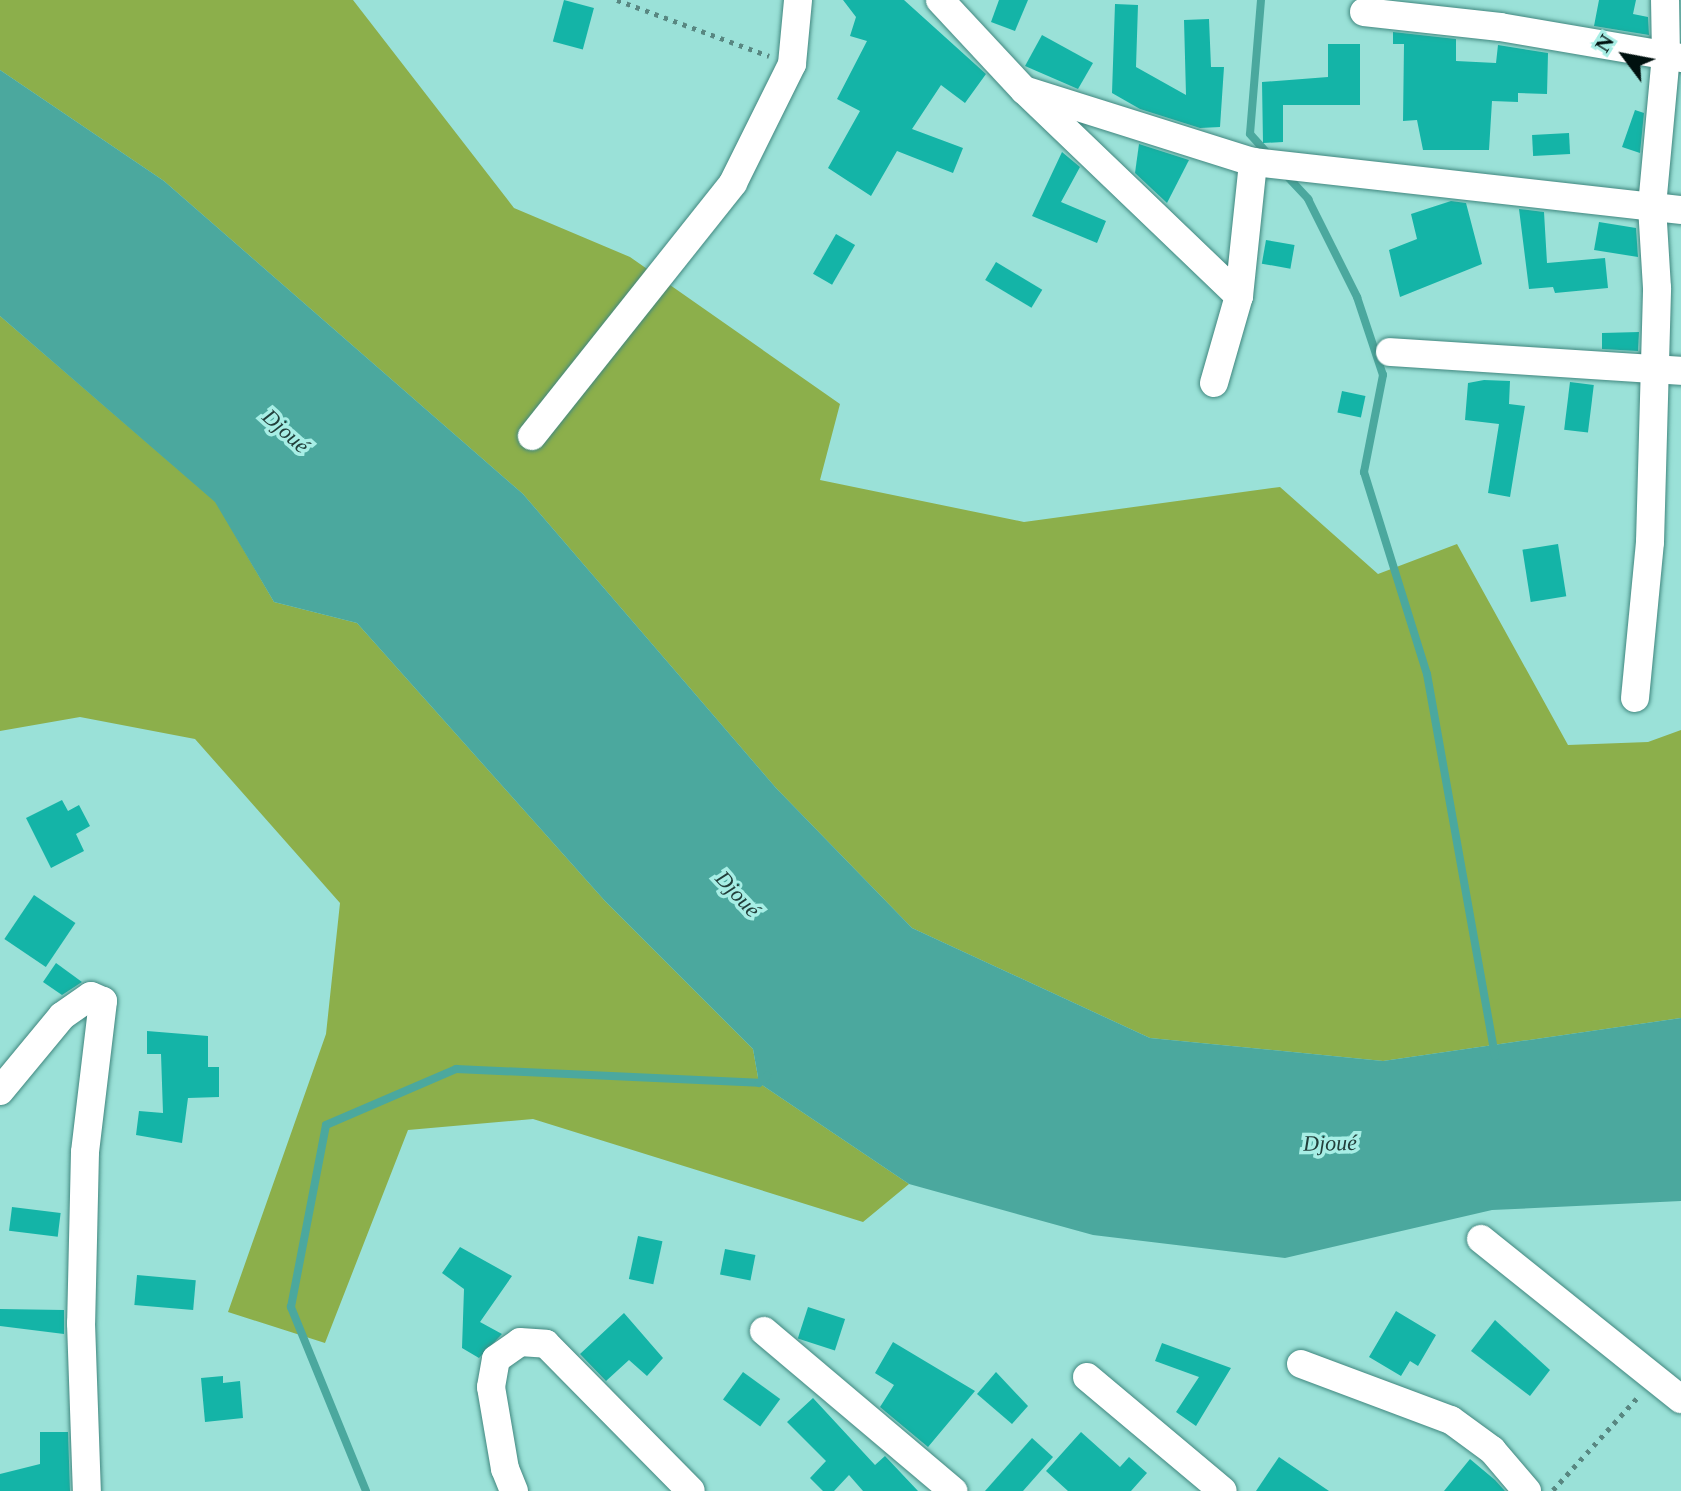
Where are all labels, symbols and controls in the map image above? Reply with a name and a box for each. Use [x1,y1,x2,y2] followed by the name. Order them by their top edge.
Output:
[1585,16,1665,96] north arrow
[1589,30,1619,56] text: N
[257,403,315,459] water label: Djoué
[710,865,766,923] water label: Djoué
[1303,1129,1357,1157] water label: Djoué

